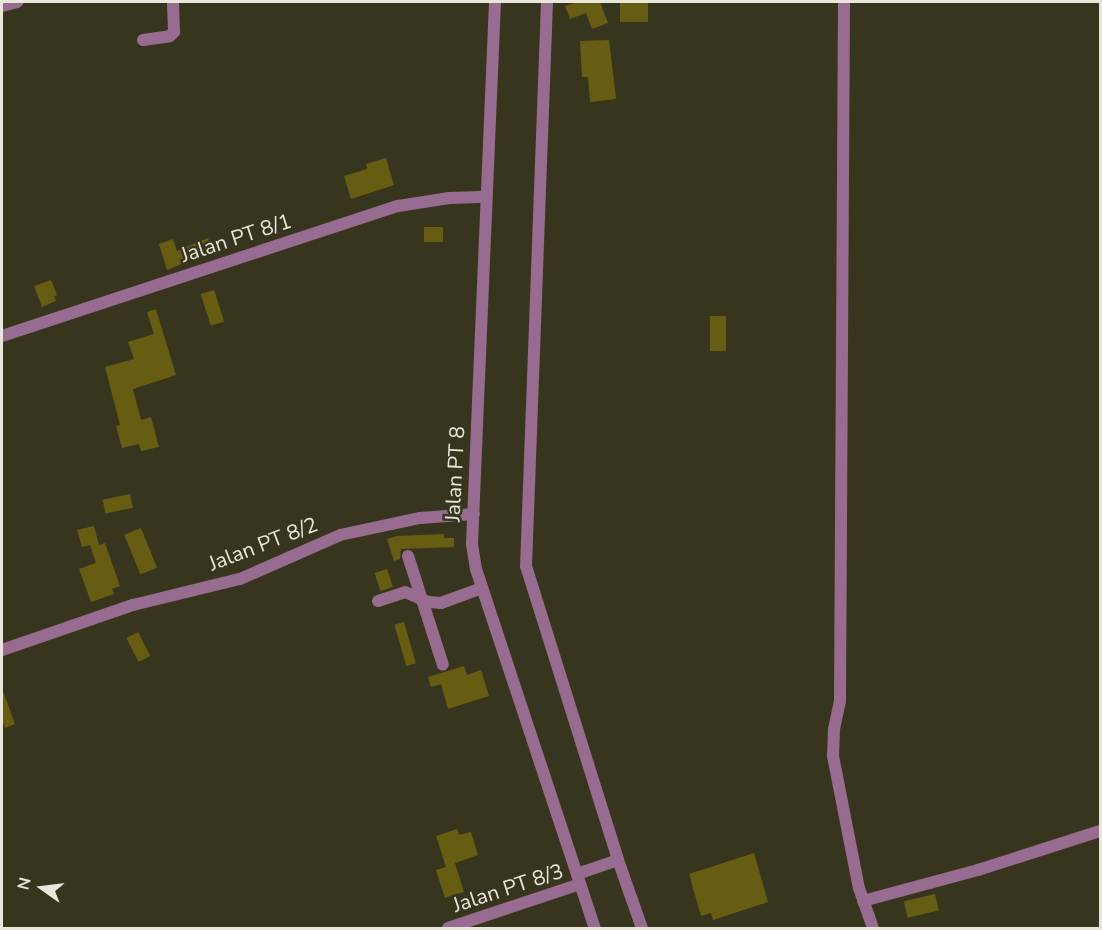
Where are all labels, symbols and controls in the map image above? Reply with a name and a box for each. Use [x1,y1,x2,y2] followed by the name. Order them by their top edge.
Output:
[178,208,294,268] street label: Jalan PT 8/1
[440,425,470,523] street label: Jalan PT 8
[205,512,321,576] street label: Jalan PT 8/2
[12,858,72,918] north arrow
[450,858,566,918] street label: Jalan PT 8/3
[12,875,37,892] text: N

